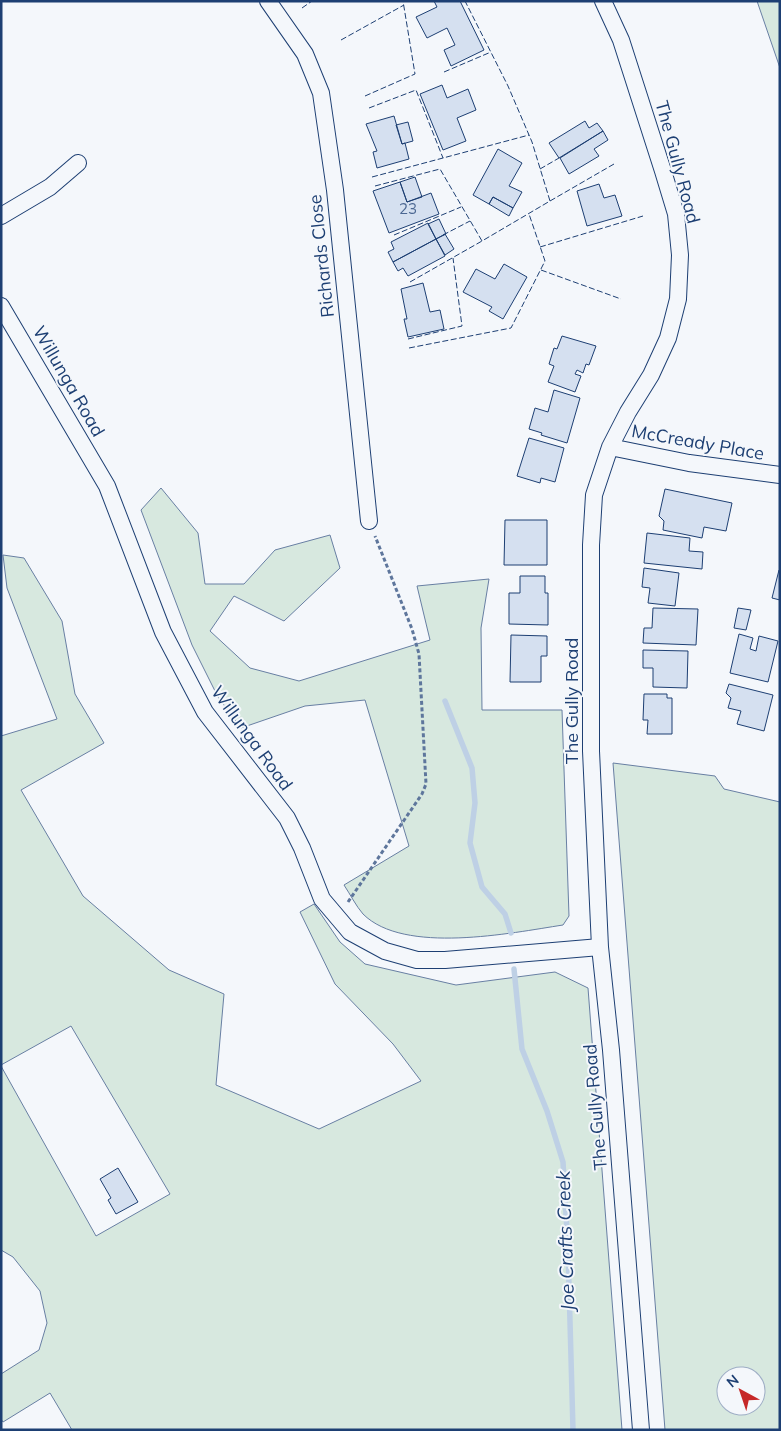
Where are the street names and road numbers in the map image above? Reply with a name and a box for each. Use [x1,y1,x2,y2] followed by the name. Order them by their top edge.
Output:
[651,98,705,226] street label: The Gully Road
[303,193,339,319] street label: Richards Close
[28,321,110,441] street label: Willunga Road
[630,419,766,465] street label: McCready Place
[560,638,583,764] street label: The Gully Road
[206,681,298,795] street label: Willunga Road
[578,1043,612,1171] street label: The Gully Road

